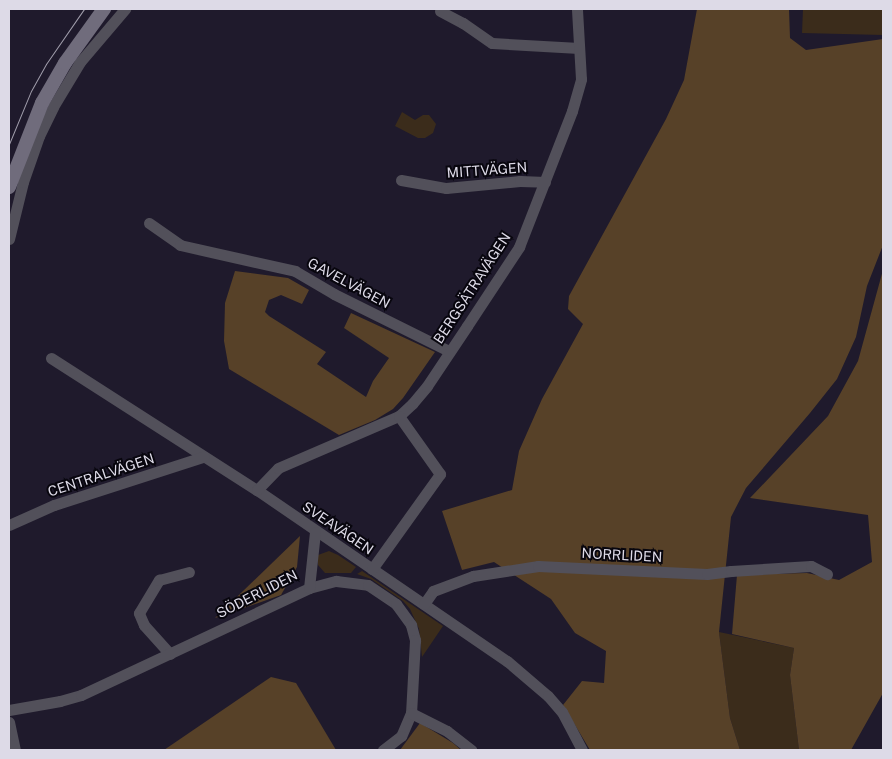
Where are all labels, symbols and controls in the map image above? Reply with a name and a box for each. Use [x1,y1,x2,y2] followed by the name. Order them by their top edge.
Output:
[446,159,528,181] street label: MITTVÄGEN
[430,229,514,347] street label: BERGSÄTRAVÄGEN
[305,254,393,312] street label: GAVELVÄGEN
[46,450,156,500] street label: CENTRALVÄGEN
[299,498,377,558] street label: SVEAVÄGEN
[581,544,663,566] street label: NORRLIDEN
[214,566,300,622] street label: SÖDERLIDEN

